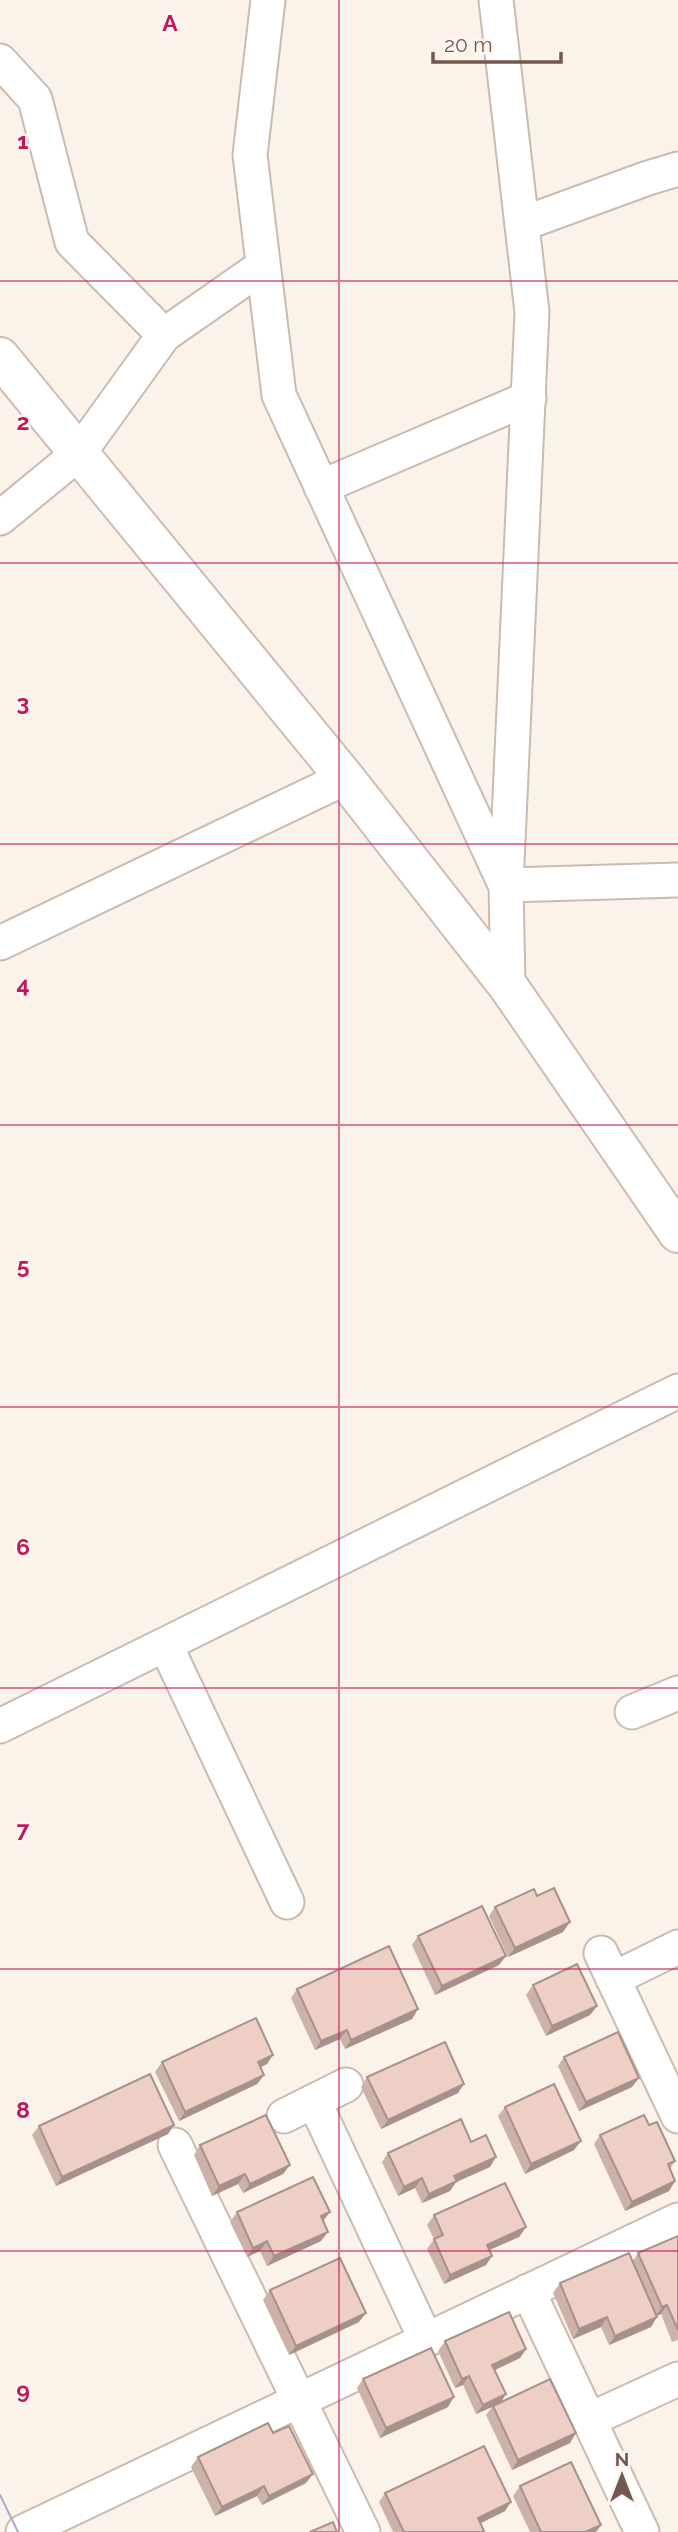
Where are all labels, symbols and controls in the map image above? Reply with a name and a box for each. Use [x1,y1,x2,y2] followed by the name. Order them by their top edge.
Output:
[162,9,178,36] text: A
[433,21,561,65] scale bar
[444,32,492,57] text: 20 m
[17,127,29,154] text: 1
[17,408,29,435] text: 2
[17,689,29,716] text: 3
[16,971,30,998] text: 4
[17,1252,30,1279] text: 5
[16,1533,30,1560] text: 6
[17,1815,30,1842] text: 7
[16,2096,30,2123] text: 8
[16,2377,30,2404] text: 9
[587,2441,657,2511] north arrow
[615,2448,629,2470] text: N

